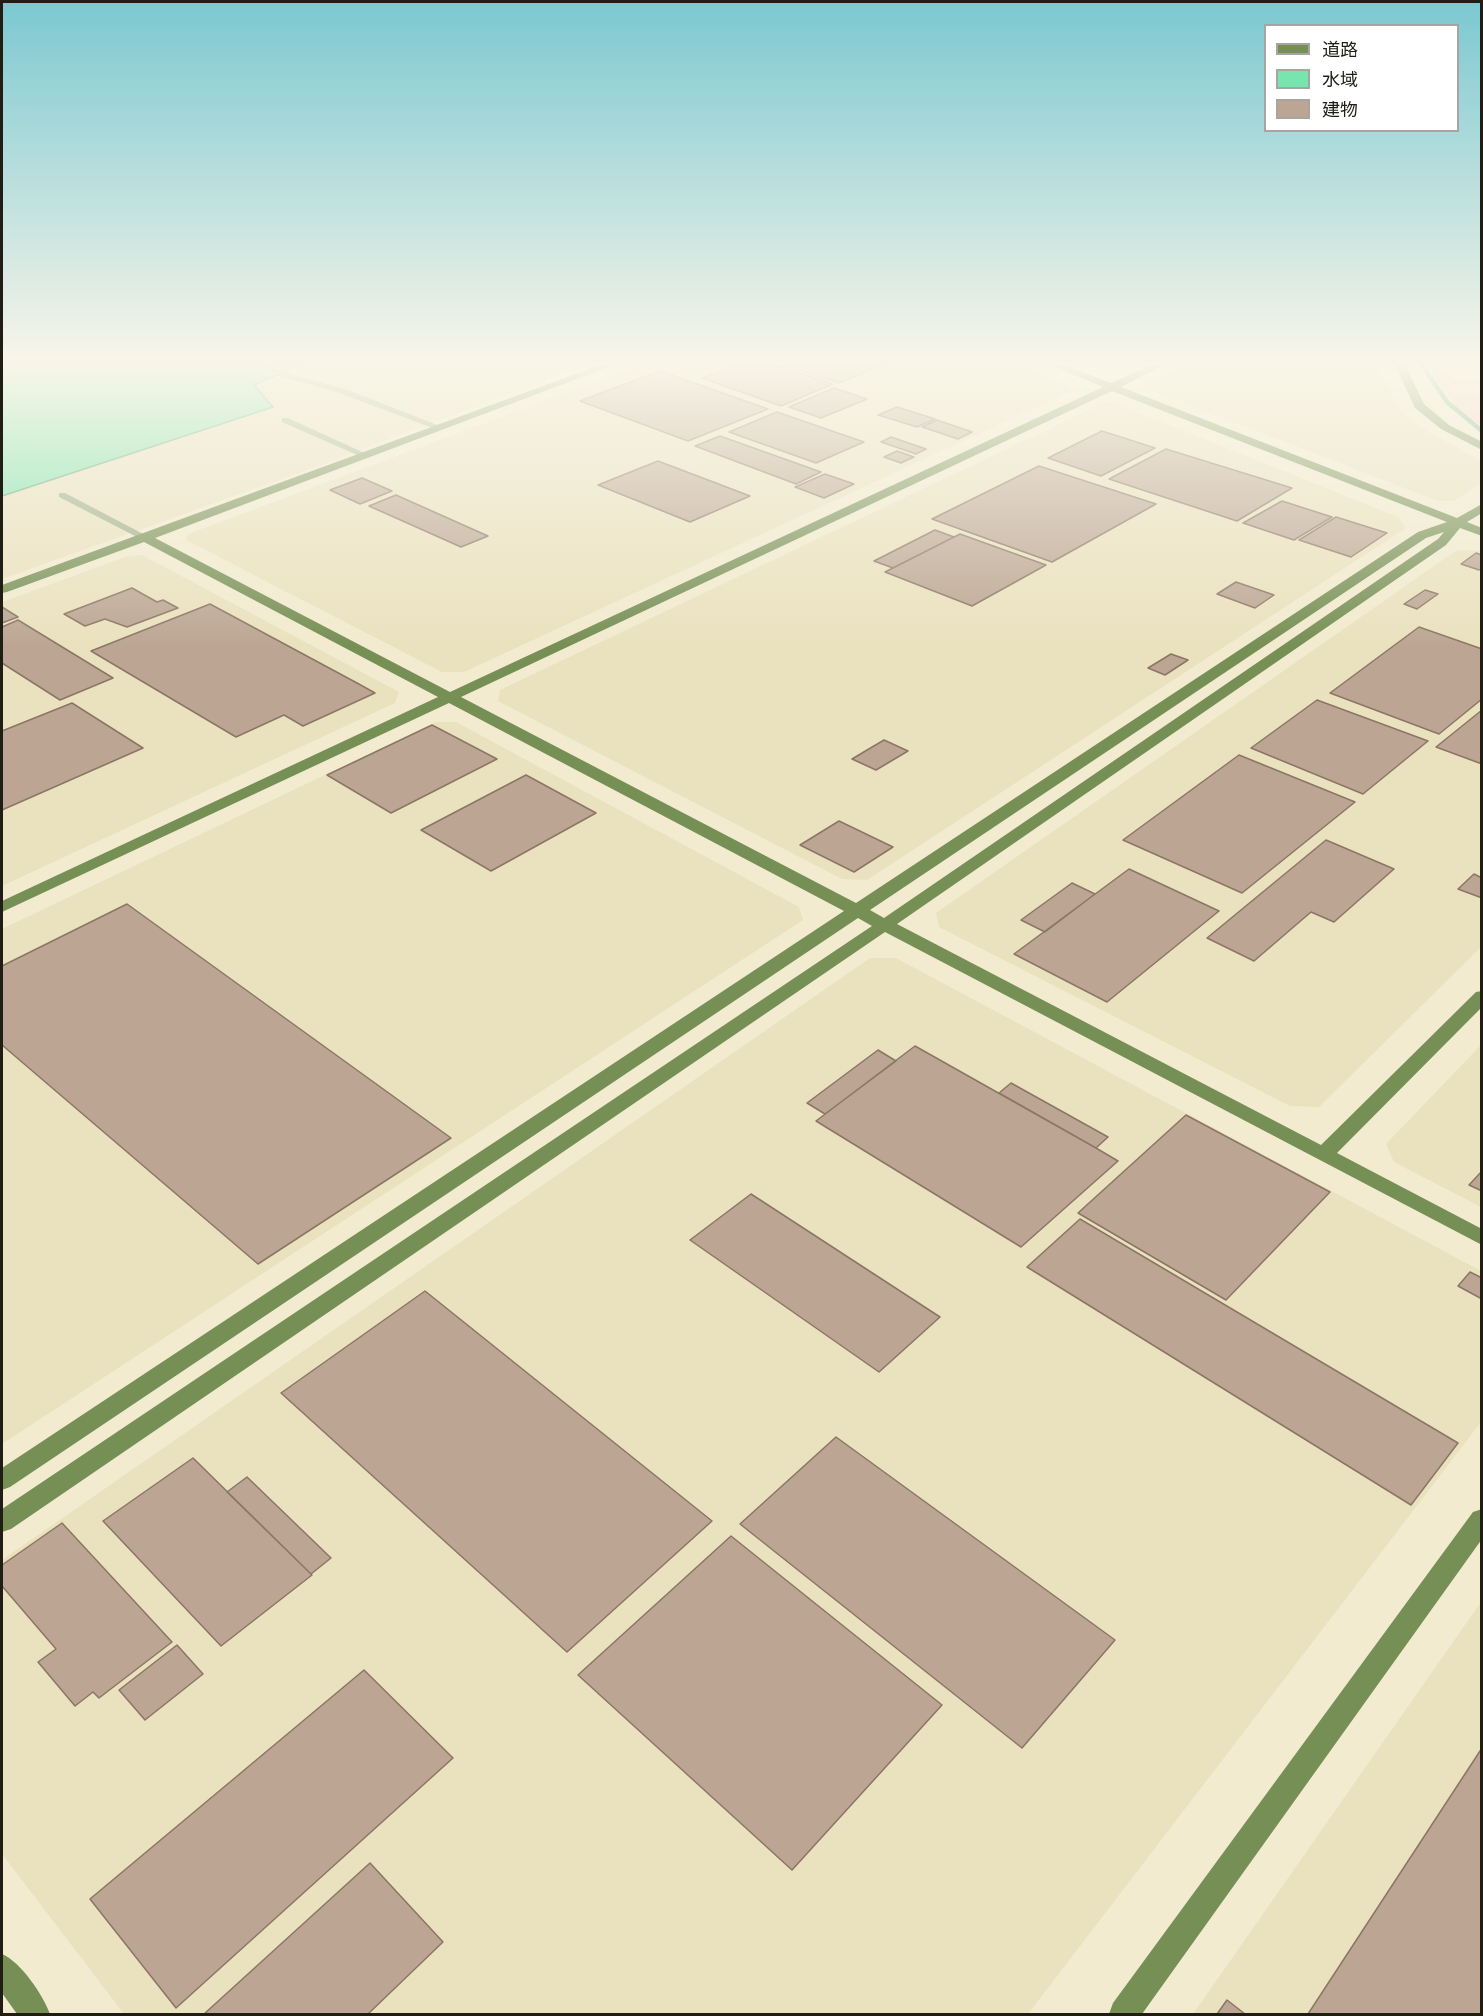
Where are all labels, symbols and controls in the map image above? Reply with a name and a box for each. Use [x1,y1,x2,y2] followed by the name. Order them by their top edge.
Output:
[1264,24,1459,132] legend
[1322,37,1358,63] text: 道路
[1322,67,1358,93] text: 水域
[1322,97,1358,123] text: 建物

